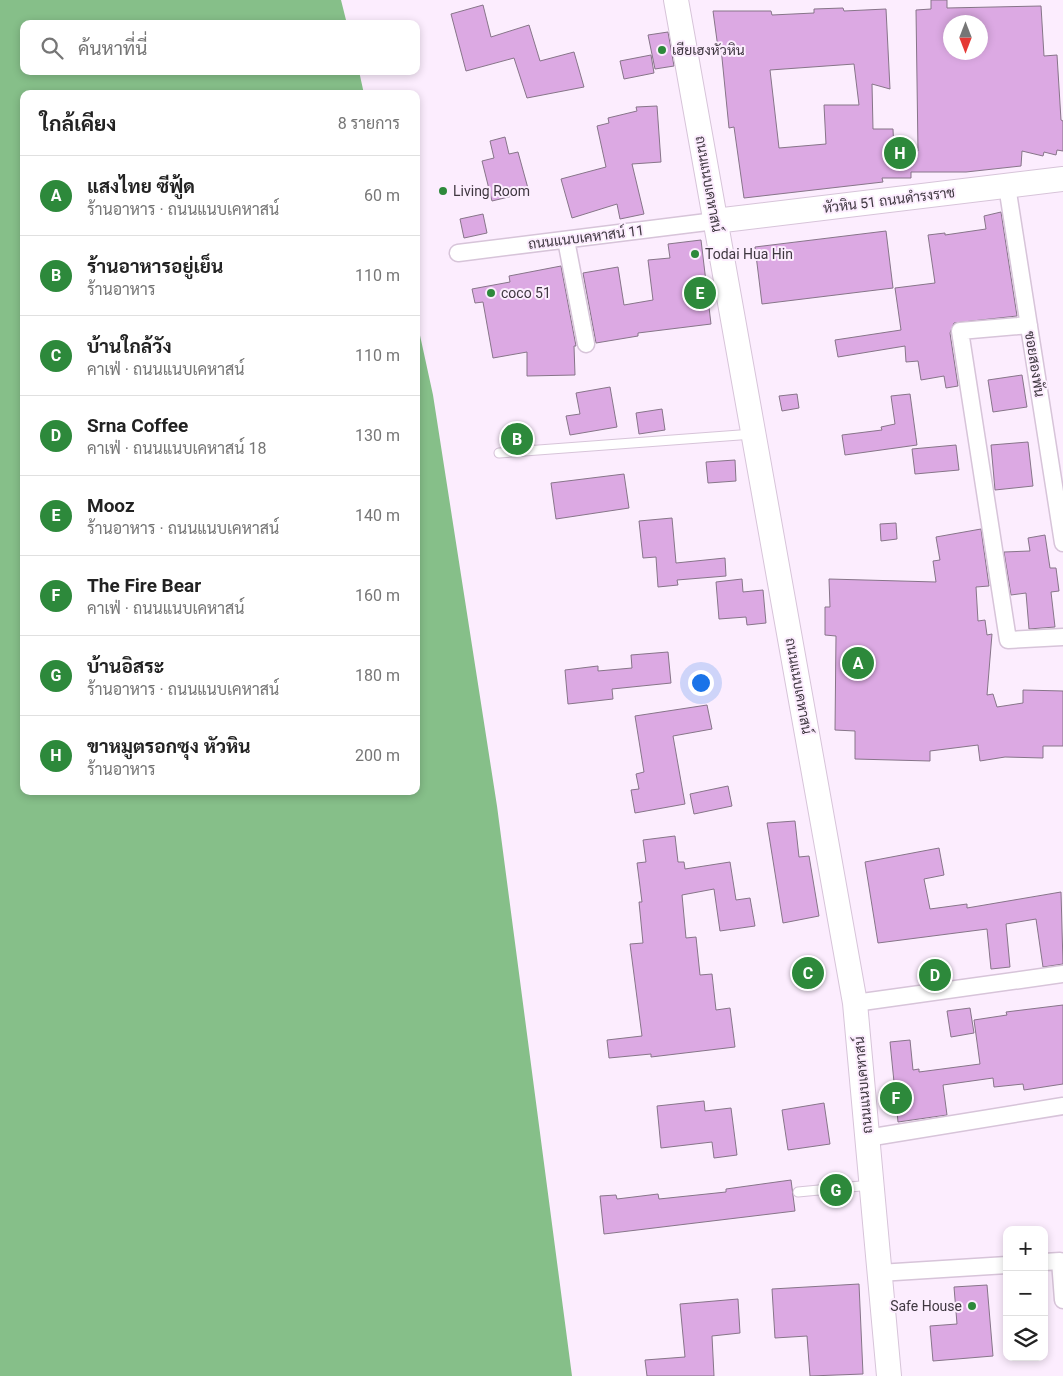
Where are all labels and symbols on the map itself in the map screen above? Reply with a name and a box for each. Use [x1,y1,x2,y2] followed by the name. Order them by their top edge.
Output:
[943,15,988,60] north arrow
[672,41,745,58] place label: เฮียเฮงหัวหิน
[656,44,668,56] marker: เฮียเฮงหัวหิน
[693,134,726,233] street label: ถนนแนบเคหาสน์
[884,134,916,172] pin: H
[453,183,530,199] place label: Living Room
[822,184,956,216] street label: หัวหิน 51 ถนนดำรงราช
[437,185,449,197] marker: Living Room
[527,221,645,252] street label: ถนนแนบเคหาสน์ 11
[705,246,793,262] place label: Todai Hua Hin
[689,248,701,260] marker: Todai Hua Hin
[684,274,716,312] pin: E
[501,285,551,301] place label: coco 51
[485,287,497,299] marker: coco 51
[1022,330,1048,398] street label: ซอยสองพัน
[501,420,533,458] pin: B
[783,636,816,735] street label: ถนนแนบเคหาสน์
[842,644,874,682] pin: A
[688,670,714,696] your location
[792,954,824,992] pin: C
[919,956,951,994] pin: D
[850,1036,875,1134] street label: ถนนแนบเคหาสน์
[880,1079,912,1117] pin: F
[820,1171,852,1209] pin: G
[890,1298,962,1314] place label: Safe House
[966,1300,978,1312] marker: Safe House

